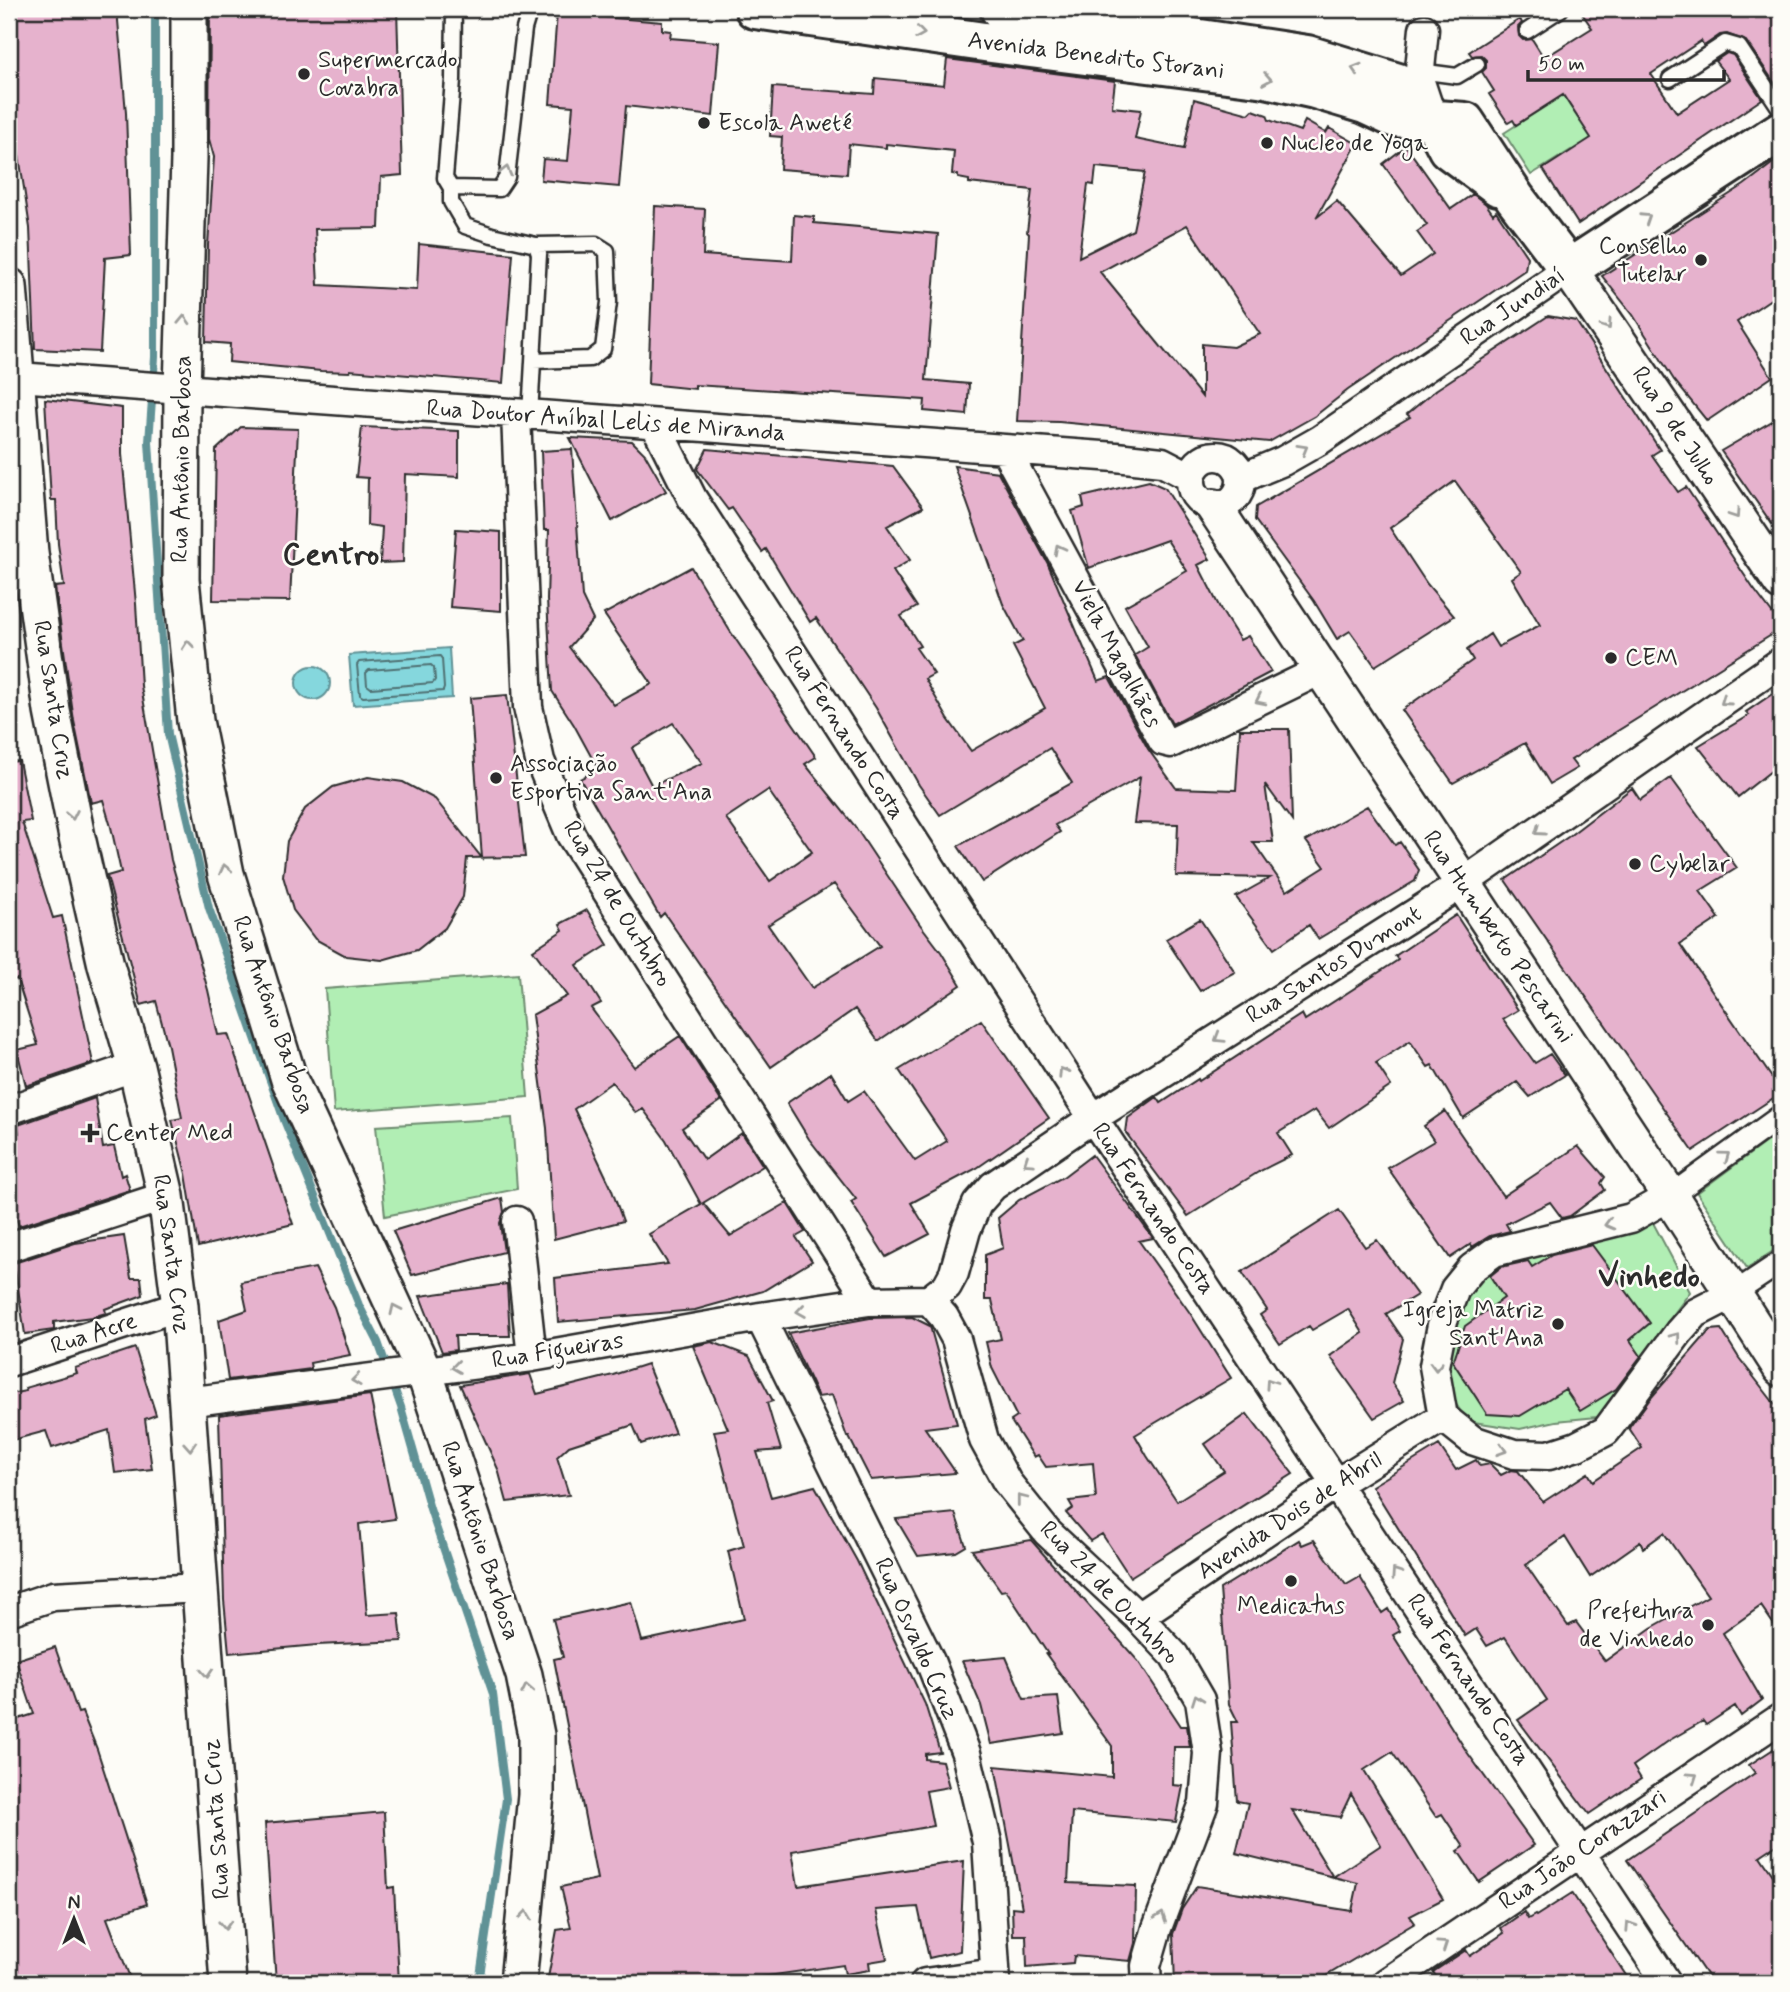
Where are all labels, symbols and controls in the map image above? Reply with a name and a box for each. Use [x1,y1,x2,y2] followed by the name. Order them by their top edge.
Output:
[914,25,926,40] one-way arrow
[966,25,1226,87] street label: Avenida Benedito Storani
[1528,38,1724,82] scale bar
[318,45,458,104] place label: Supermercado Covabra
[1538,50,1585,78] text: 50 m
[1350,63,1362,78] one-way arrow
[296,66,312,82] marker: Supermercado Covabra
[1261,71,1273,86] one-way arrow
[718,108,852,139] place label: Escola Aweté
[696,115,712,131] marker: Escola Aweté
[1281,128,1429,161] place label: Nucleo de Yoga
[1259,135,1275,151] marker: Nucleo de Yoga
[498,165,512,177] one-way arrow
[1638,214,1651,227] one-way arrow
[1599,231,1687,290] place label: Conselho Tutelar
[1693,252,1709,268] marker: Conselho Tutelar
[1454,260,1572,354] street label: Rua Jundiaí
[176,314,192,325] one-way arrow
[1599,318,1612,331] one-way arrow
[165,355,199,563] street label: Rua Antônio Barbosa
[1624,361,1726,491] street label: Rua 9 de Julho
[425,393,787,449] street label: Rua Doutor Aníbal Lelis de Miranda
[1296,445,1309,458] one-way arrow
[1727,506,1739,519] one-way arrow
[283,534,379,576] district label: Centro
[1054,544,1067,556] one-way arrow
[1064,574,1168,734] street label: Viela Magalhães
[25,618,81,782] street label: Rua Santa Cruz
[180,640,195,651] one-way arrow
[776,640,912,826] street label: Rua Fernando Costa
[1625,643,1678,674] place label: CEM
[1603,650,1619,666] marker: CEM
[1255,691,1267,705] one-way arrow
[1720,693,1733,705] one-way arrow
[510,749,712,808] place label: Associação Esportiva Sant'Ana
[488,770,504,786] marker: Associação Esportiva Sant'Ana
[64,809,79,821] one-way arrow
[555,815,679,993] street label: Rua 24 de Outubro
[1533,823,1546,836] one-way arrow
[1415,825,1581,1049] street label: Rua Humberto Pescarini
[1649,849,1730,880] place label: Cybelar
[1627,856,1643,872] marker: Cybelar
[219,864,233,876] one-way arrow
[1240,899,1428,1031] street label: Rua Santos Dumont
[225,912,321,1118] street label: Rua Antônio Barbosa
[1214,1030,1227,1042] one-way arrow
[1058,1066,1071,1079] one-way arrow
[1084,1117,1222,1301] street label: Rua Fernando Costa
[106,1118,233,1149] place label: Center Med
[80,1123,100,1143] marker: Center Med
[1718,1152,1730,1164] one-way arrow
[1023,1154,1036,1166] one-way arrow
[144,1172,198,1336] street label: Rua Santa Cruz
[1603,1216,1615,1230] one-way arrow
[1598,1256,1700,1298] district label: Vinhedo
[1402,1295,1544,1354] place label: Igreja Matriz Sant'Ana
[795,1303,807,1318] one-way arrow
[389,1304,403,1316] one-way arrow
[47,1306,141,1362] street label: Rua Acre
[1550,1316,1566,1332] marker: Igreja Matriz Sant'Ana
[490,1325,627,1380] street label: Rua Figueiras
[1668,1332,1681,1345] one-way arrow
[450,1359,462,1374] one-way arrow
[1428,1361,1444,1372] one-way arrow
[350,1372,362,1387] one-way arrow
[1265,1378,1278,1391] one-way arrow
[433,1437,527,1645] street label: Rua Antônio Barbosa
[182,1441,197,1452] one-way arrow
[1495,1442,1507,1456] one-way arrow
[1192,1445,1388,1587] street label: Avenida Dois de Abril
[1017,1495,1030,1507] one-way arrow
[1032,1514,1186,1672] street label: Rua 24 de Outubro
[866,1553,966,1725] street label: Rua Osvaldo Cruz
[1392,1568,1405,1581] one-way arrow
[1283,1573,1299,1589] marker: Medicatus
[1399,1588,1537,1772] street label: Rua Fernando Costa
[1237,1591,1345,1622] place label: Medicatus
[1579,1596,1694,1655] place label: Prefeitura de Vinhedo
[1700,1617,1716,1633] marker: Prefeitura de Vinhedo
[199,1668,214,1679] one-way arrow
[520,1683,535,1695] one-way arrow
[1191,1693,1205,1706] one-way arrow
[196,1738,238,1900] street label: Rua Santa Cruz
[1685,1772,1698,1785] one-way arrow
[1493,1782,1673,1918] street label: Rua João Corazzari
[38,1884,108,1954] north arrow
[68,1891,80,1916] text: N
[518,1910,533,1921] one-way arrow
[1152,1912,1166,1924] one-way arrow
[217,1919,232,1930] one-way arrow
[1626,1921,1638,1934] one-way arrow
[1435,1941,1448,1953] one-way arrow

